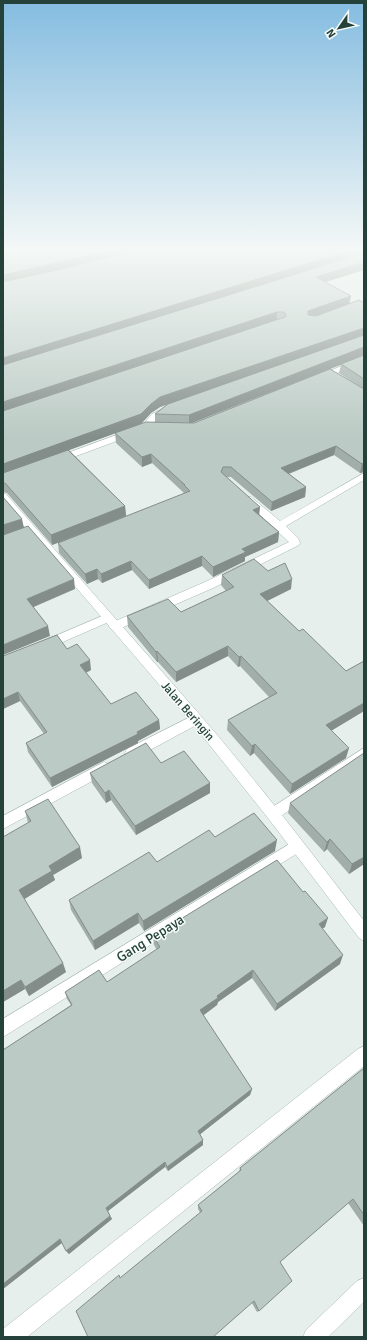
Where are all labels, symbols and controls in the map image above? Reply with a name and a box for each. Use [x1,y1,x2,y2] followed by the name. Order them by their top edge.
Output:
[319,8,359,48] north arrow
[324,27,339,40] text: N
[158,679,217,744] street label: Jalan Beringin
[113,911,187,966] street label: Gang Pepaya

